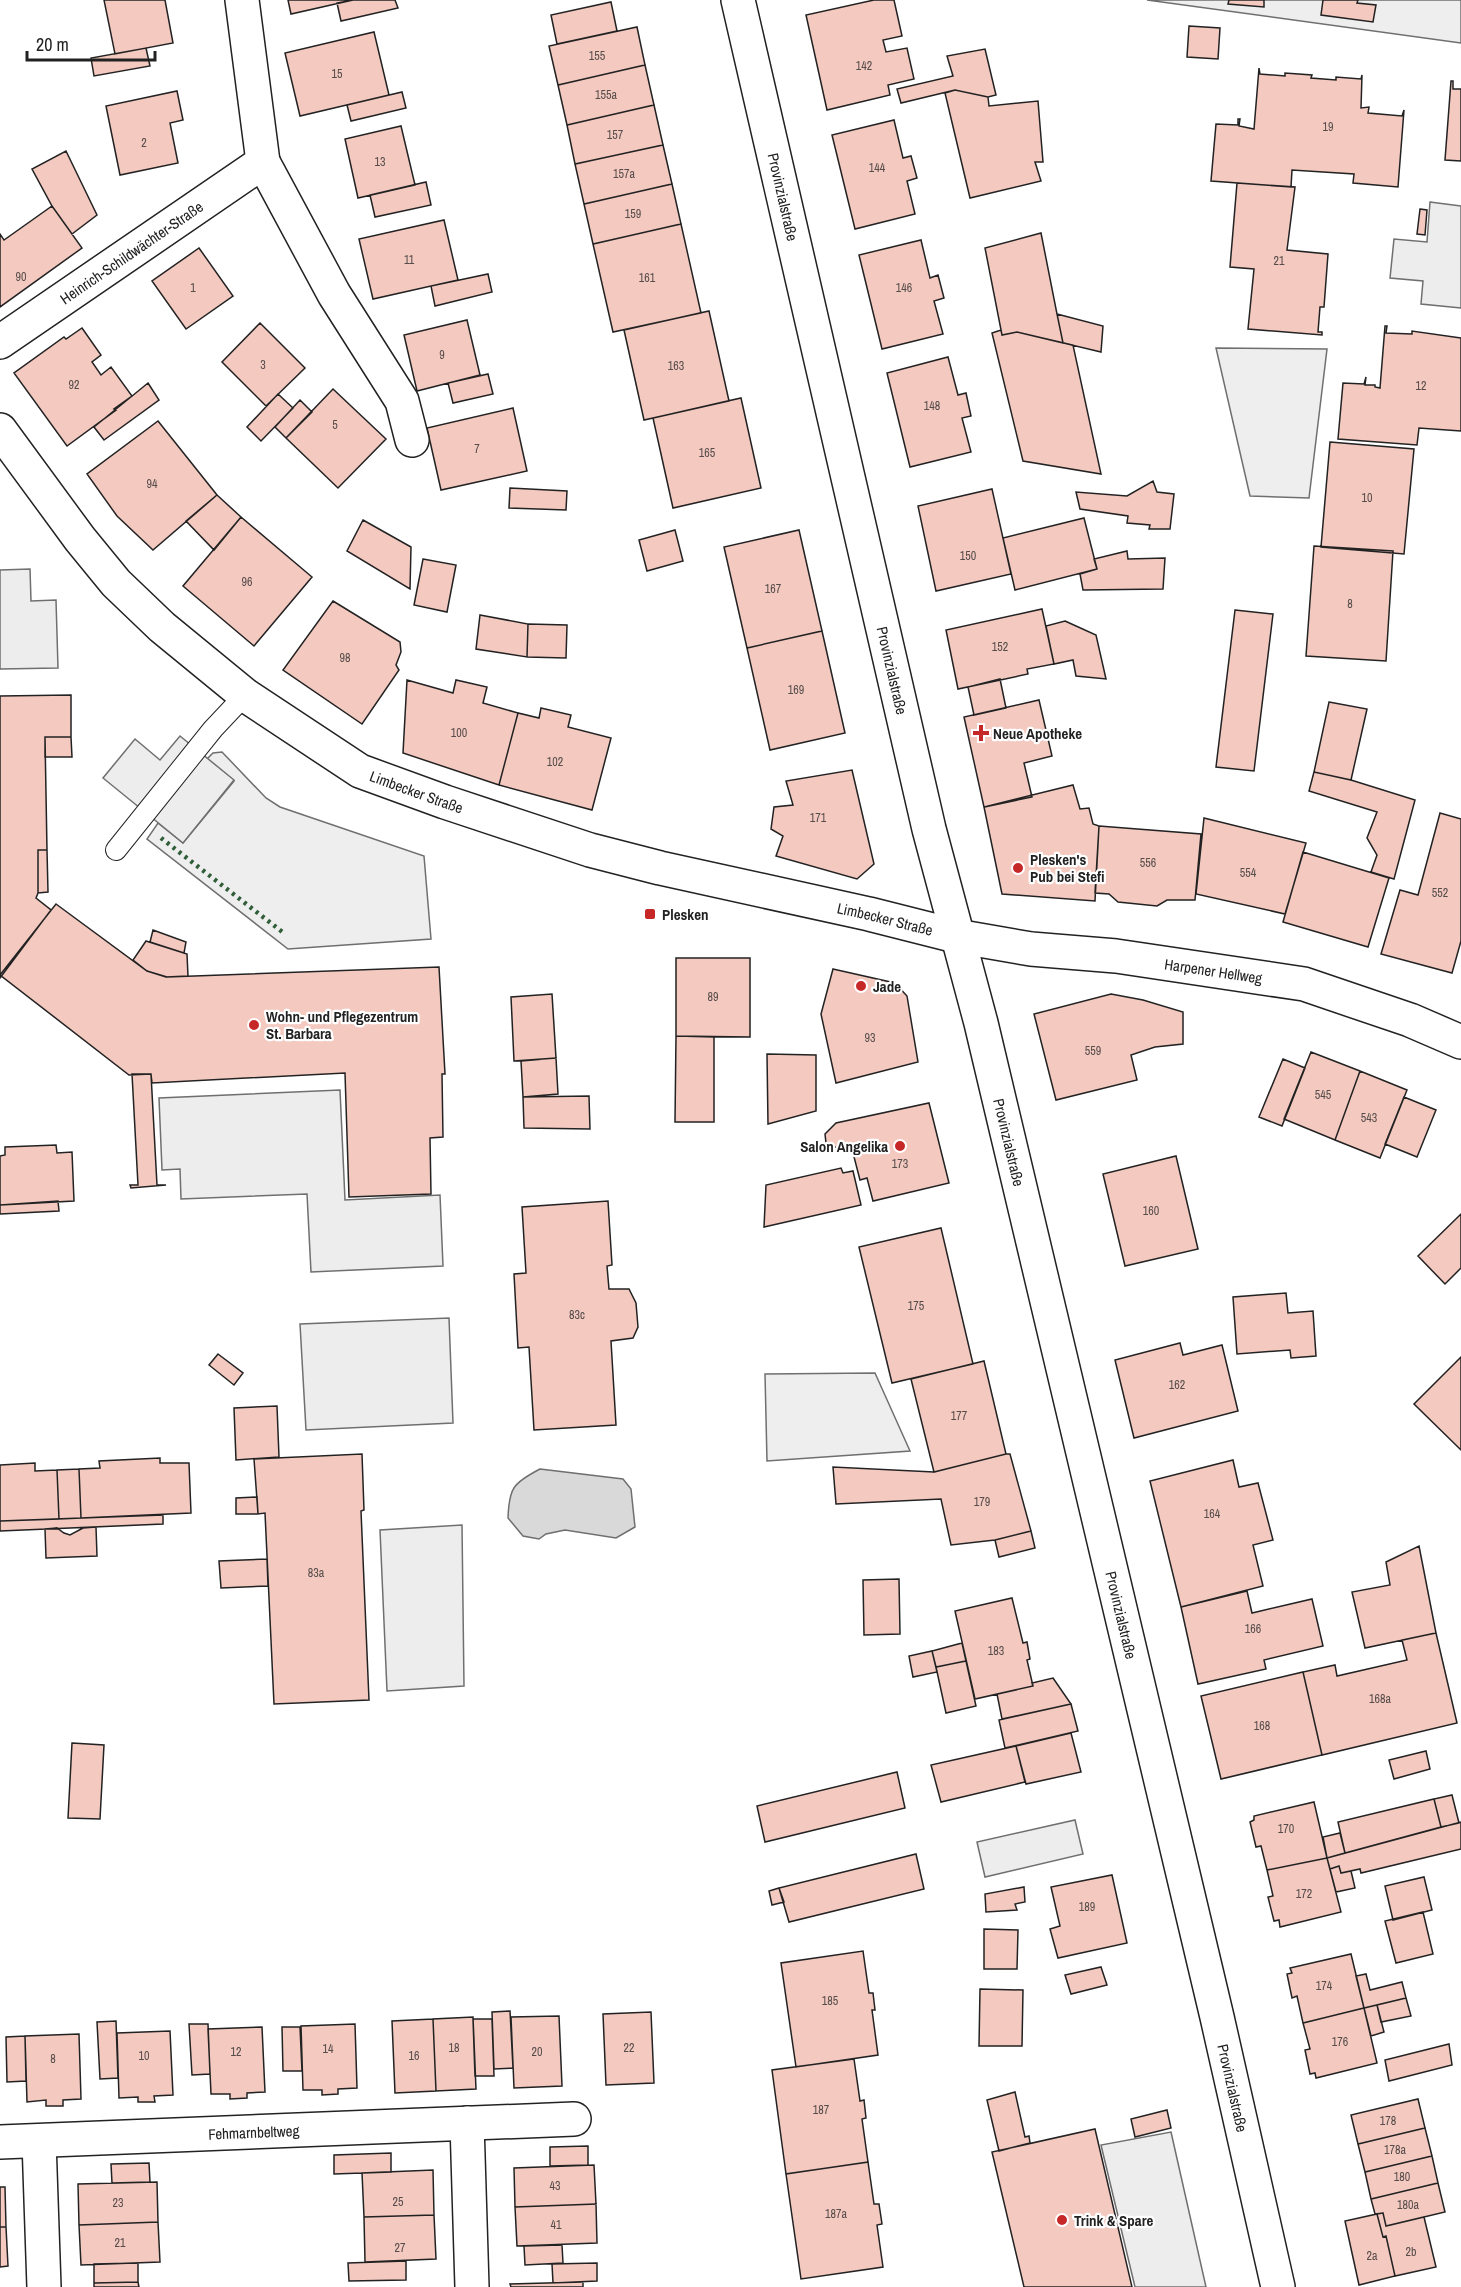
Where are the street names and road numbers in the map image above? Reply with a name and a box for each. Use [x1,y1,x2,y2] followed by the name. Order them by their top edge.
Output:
[763,151,804,243] street label: Provinzialstraße
[56,196,207,309] street label: Heinrich-Schildwächter-Straße
[872,624,913,717] street label: Provinzialstraße
[367,765,466,818] street label: Limbecker Straße
[835,897,935,940] street label: Limbecker Straße
[1163,953,1264,988] street label: Harpener Hellweg
[989,1096,1030,1188] street label: Provinzialstraße
[1101,1569,1142,1661] street label: Provinzialstraße
[1213,2042,1253,2134] street label: Provinzialstraße
[208,2120,300,2144] street label: Fehmarnbeltweg

